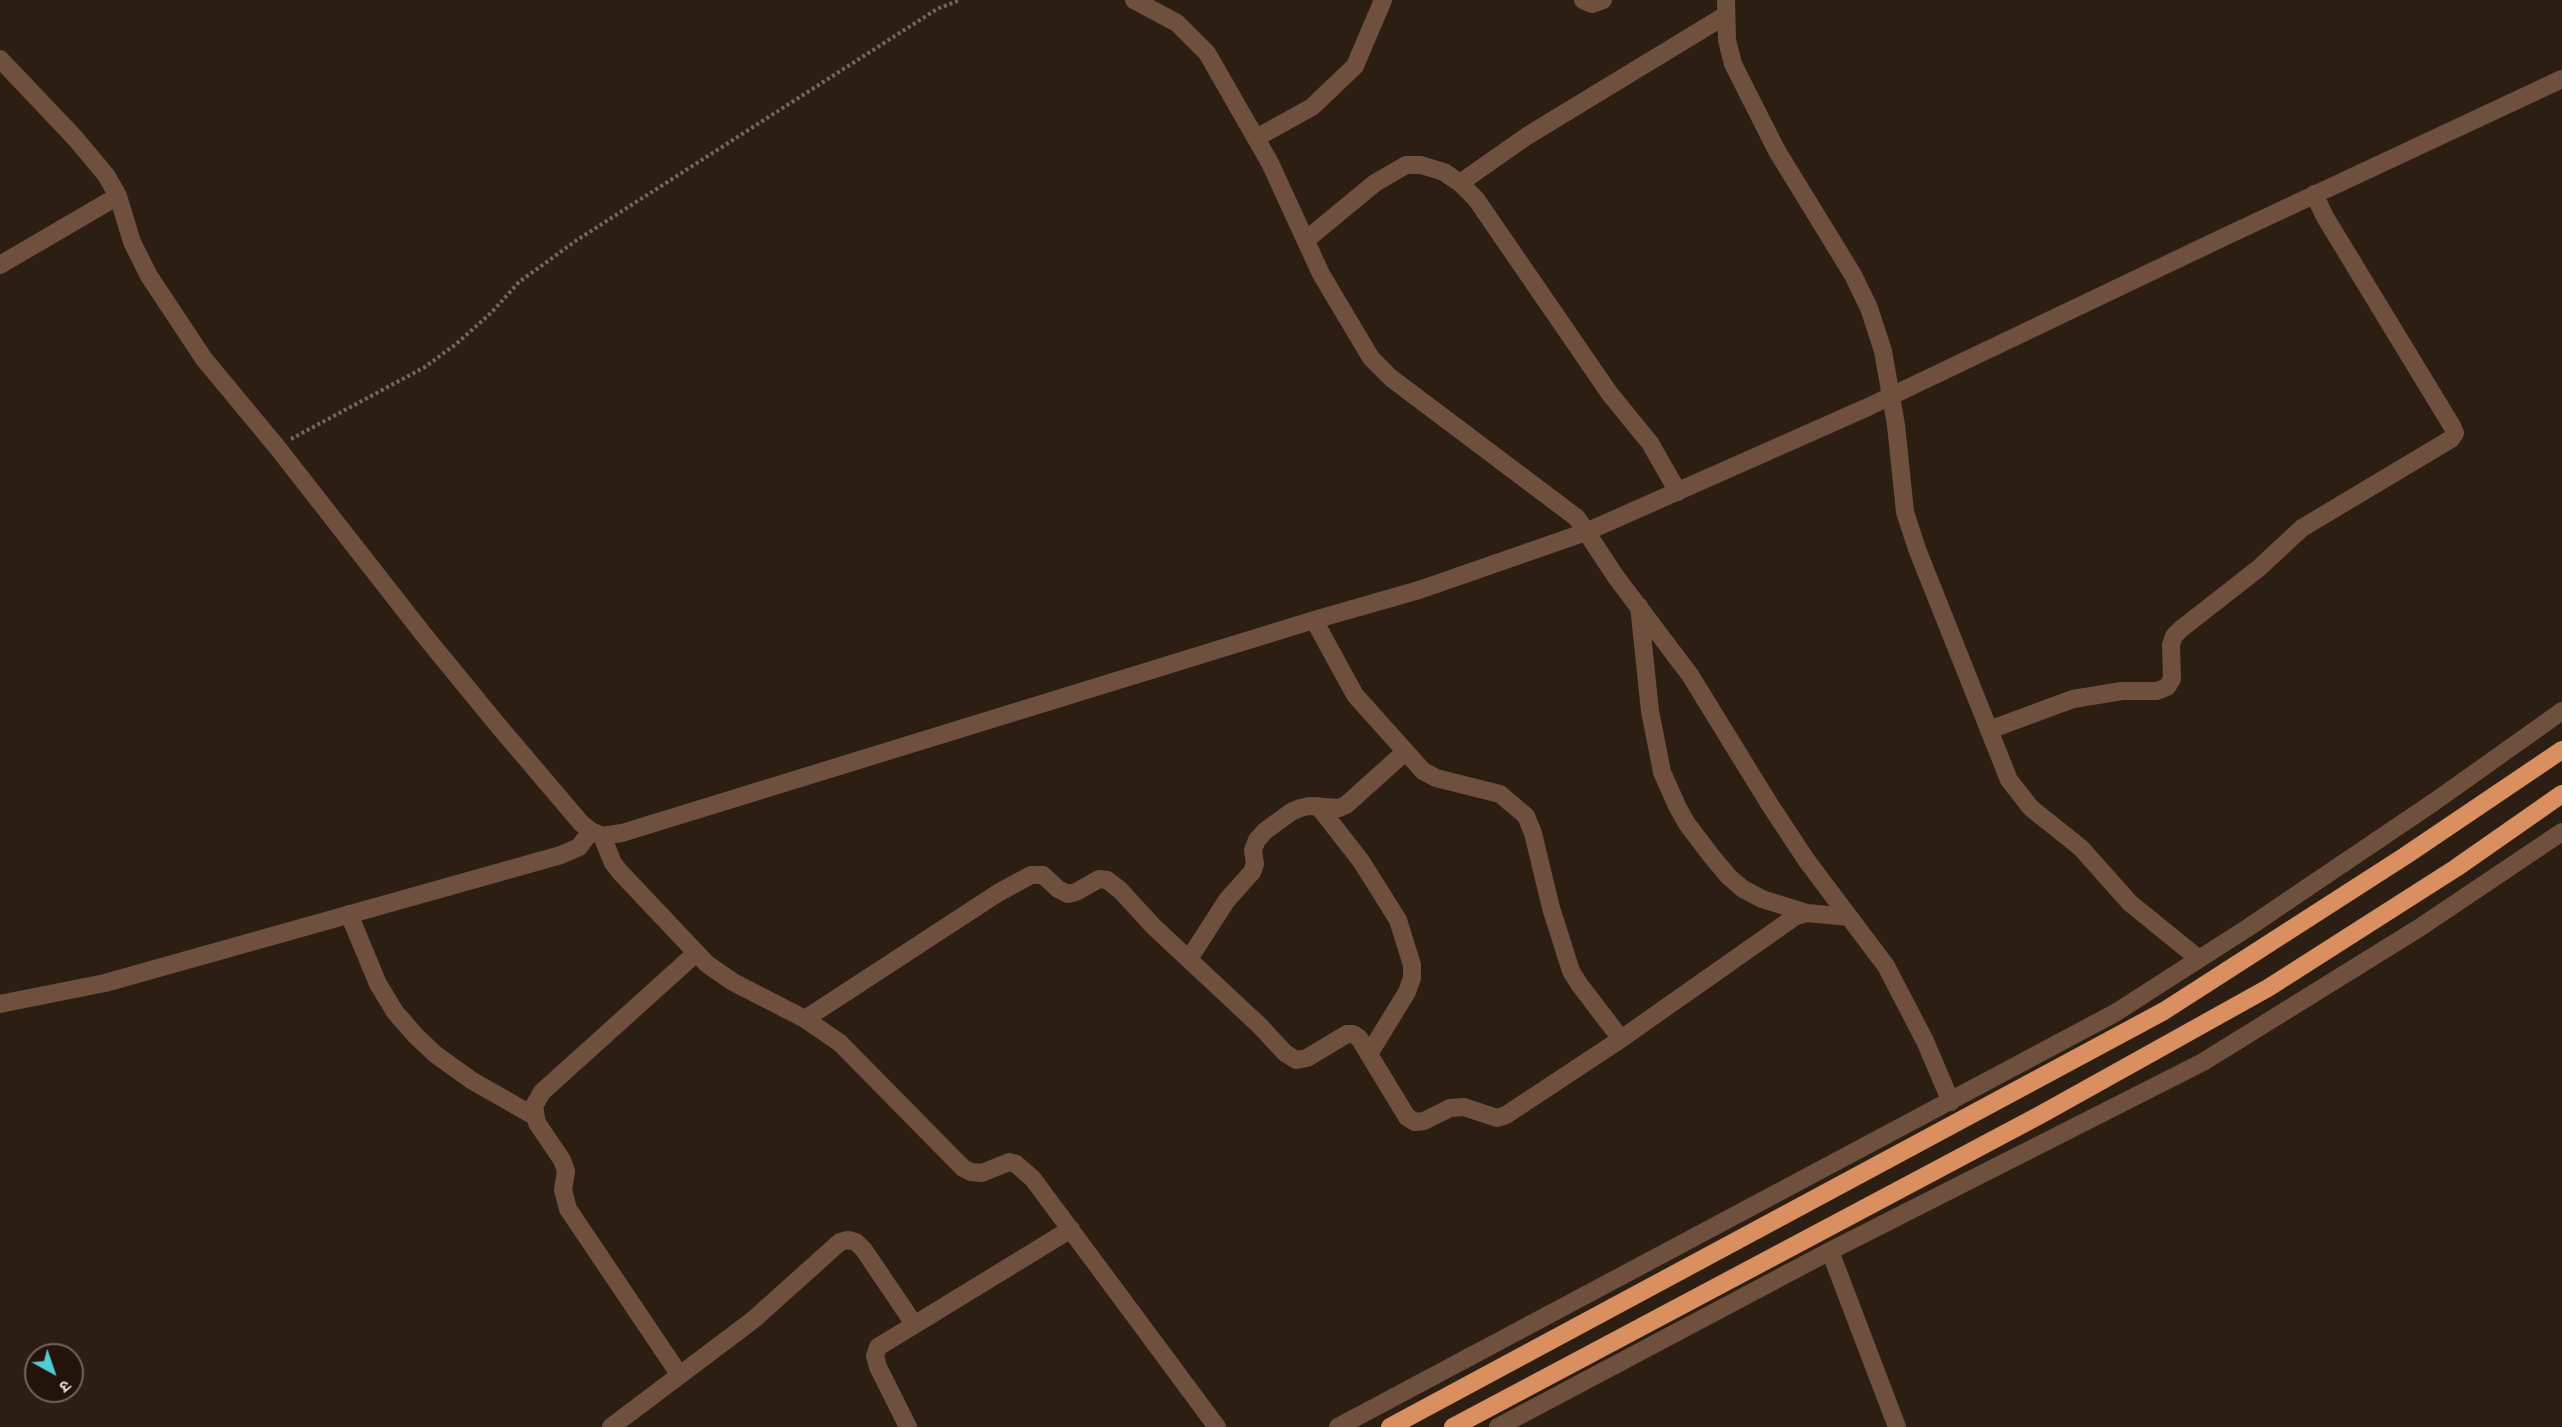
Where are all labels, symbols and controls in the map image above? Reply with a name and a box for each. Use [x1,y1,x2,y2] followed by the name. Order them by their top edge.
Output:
[24,1343,84,1403] north arrow
[54,1375,74,1396] text: उ

